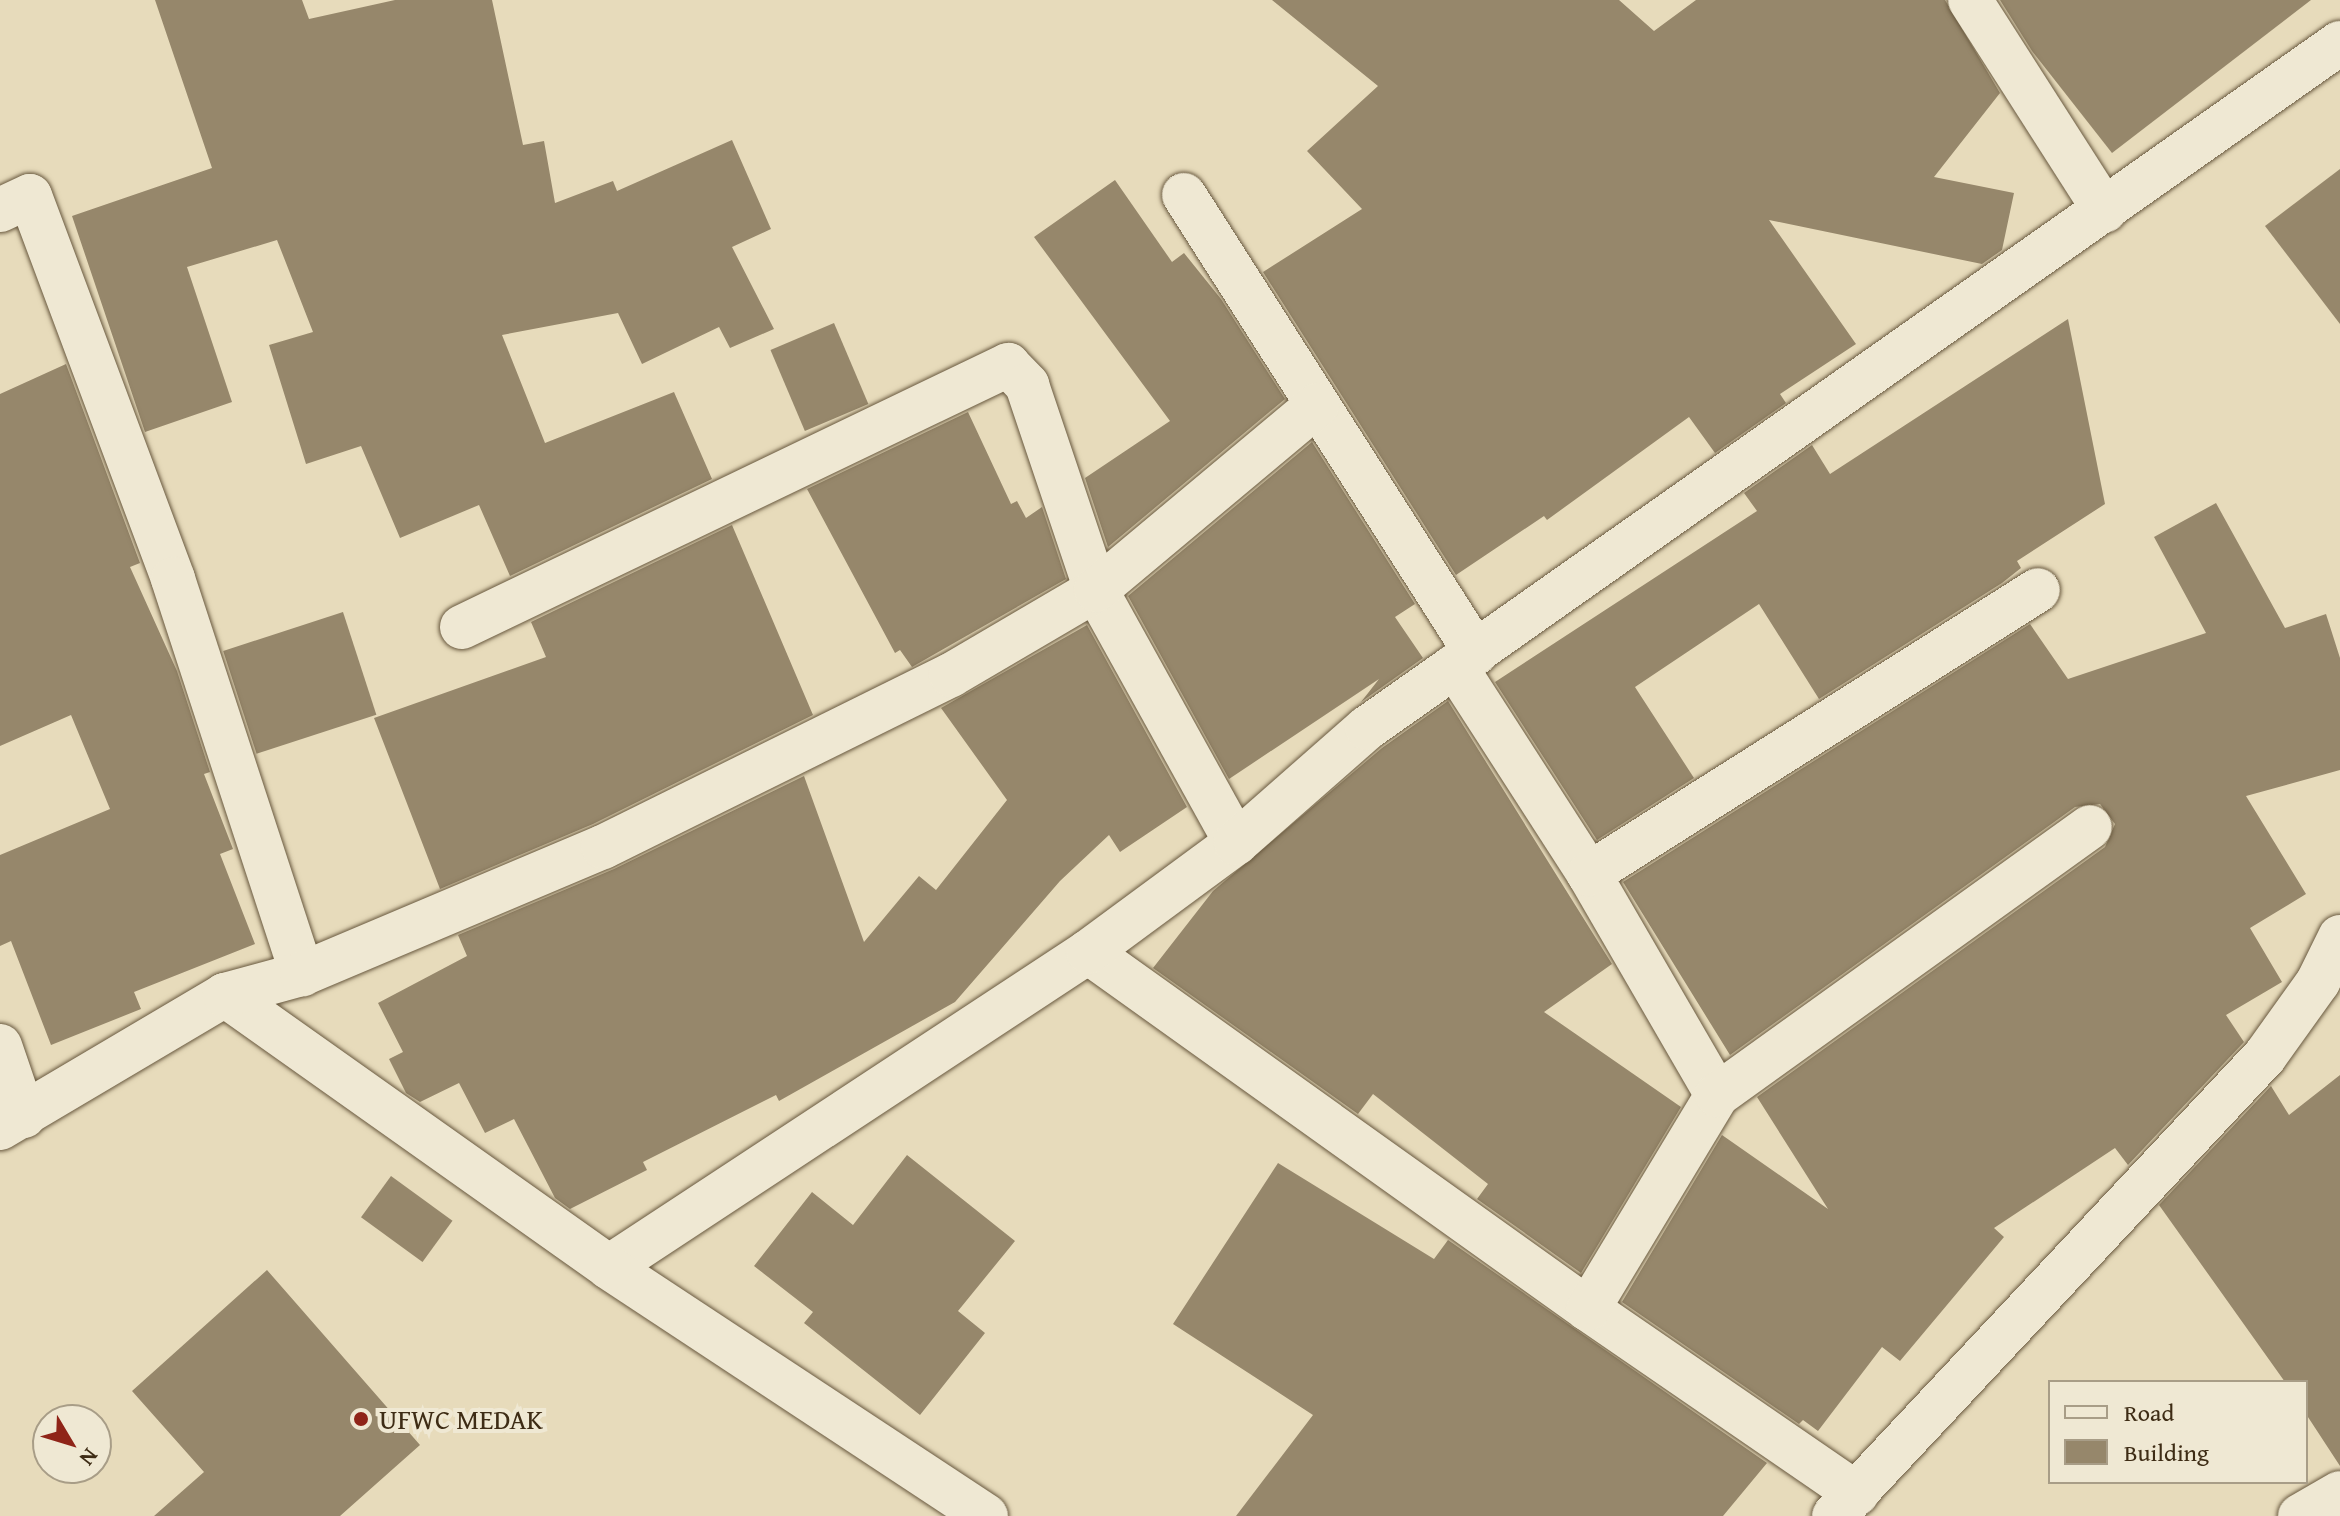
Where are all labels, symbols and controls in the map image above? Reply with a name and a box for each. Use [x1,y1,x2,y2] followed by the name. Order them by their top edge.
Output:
[2048,1380,2308,1484] legend
[2124,1395,2174,1430] text: Road
[379,1402,543,1436] place label: UFWC MEDAK
[32,1404,112,1484] north arrow
[350,1408,372,1430] marker: UFWC MEDAK
[2124,1435,2209,1470] text: Building
[72,1442,106,1473] text: N

